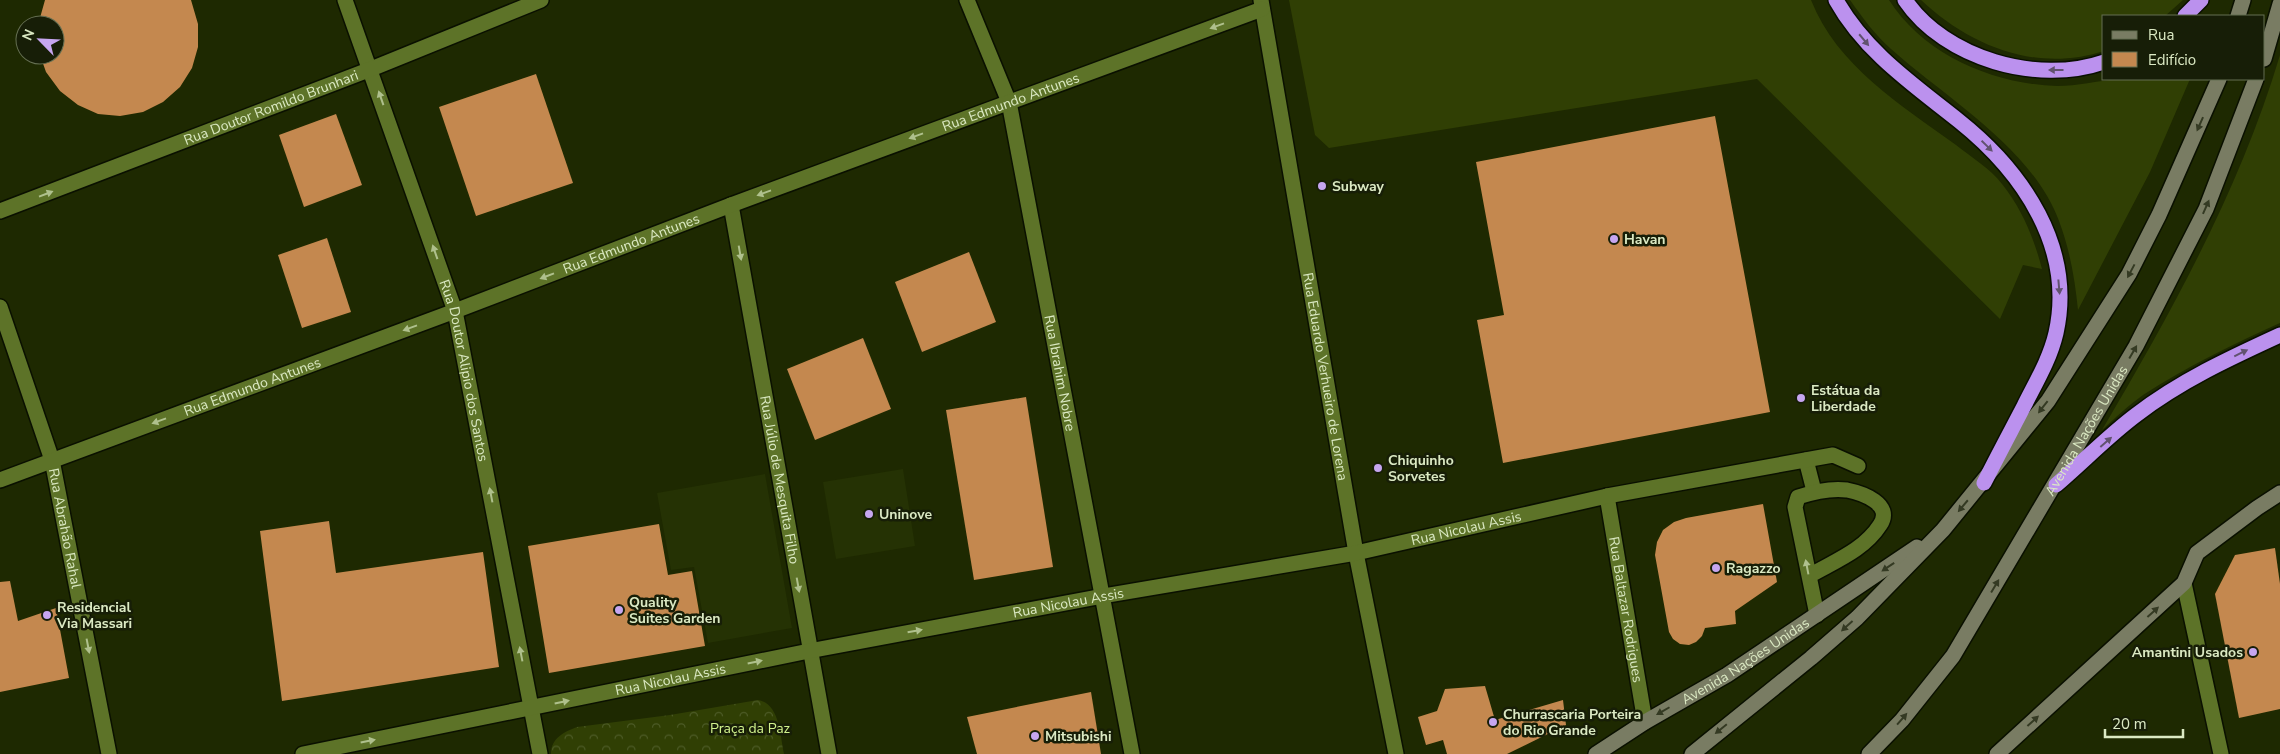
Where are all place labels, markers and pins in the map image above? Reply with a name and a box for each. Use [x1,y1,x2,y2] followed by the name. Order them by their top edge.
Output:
[1332,177,1385,196] place label: Subway
[1316,180,1328,192] marker: Subway
[1624,230,1666,249] place label: Havan
[1608,233,1620,245] marker: Havan
[1811,381,1880,416] place label: Estátua da Liberdade
[1795,392,1807,404] marker: Estátua da Liberdade
[1388,451,1454,486] place label: Chiquinho Sorvetes
[1372,462,1384,474] marker: Chiquinho Sorvetes
[879,505,932,524] place label: Uninove
[863,508,875,520] marker: Uninove
[1726,559,1781,578] place label: Ragazzo
[1710,562,1722,574] marker: Ragazzo
[629,593,721,628] place label: Quality Suites Garden
[56,598,132,633] place label: Residencial Via Massari
[613,604,625,616] marker: Quality Suites Garden
[41,609,53,621] marker: Residencial Via Massari
[2132,643,2243,662] place label: Amantini Usados
[2247,646,2259,658] marker: Amantini Usados
[1503,705,1641,740] place label: Churrascaria Porteira do Rio Grande
[1487,716,1499,728] marker: Churrascaria Porteira do Rio Grande
[1045,727,1112,746] place label: Mitsubishi
[1029,730,1041,742] marker: Mitsubishi

